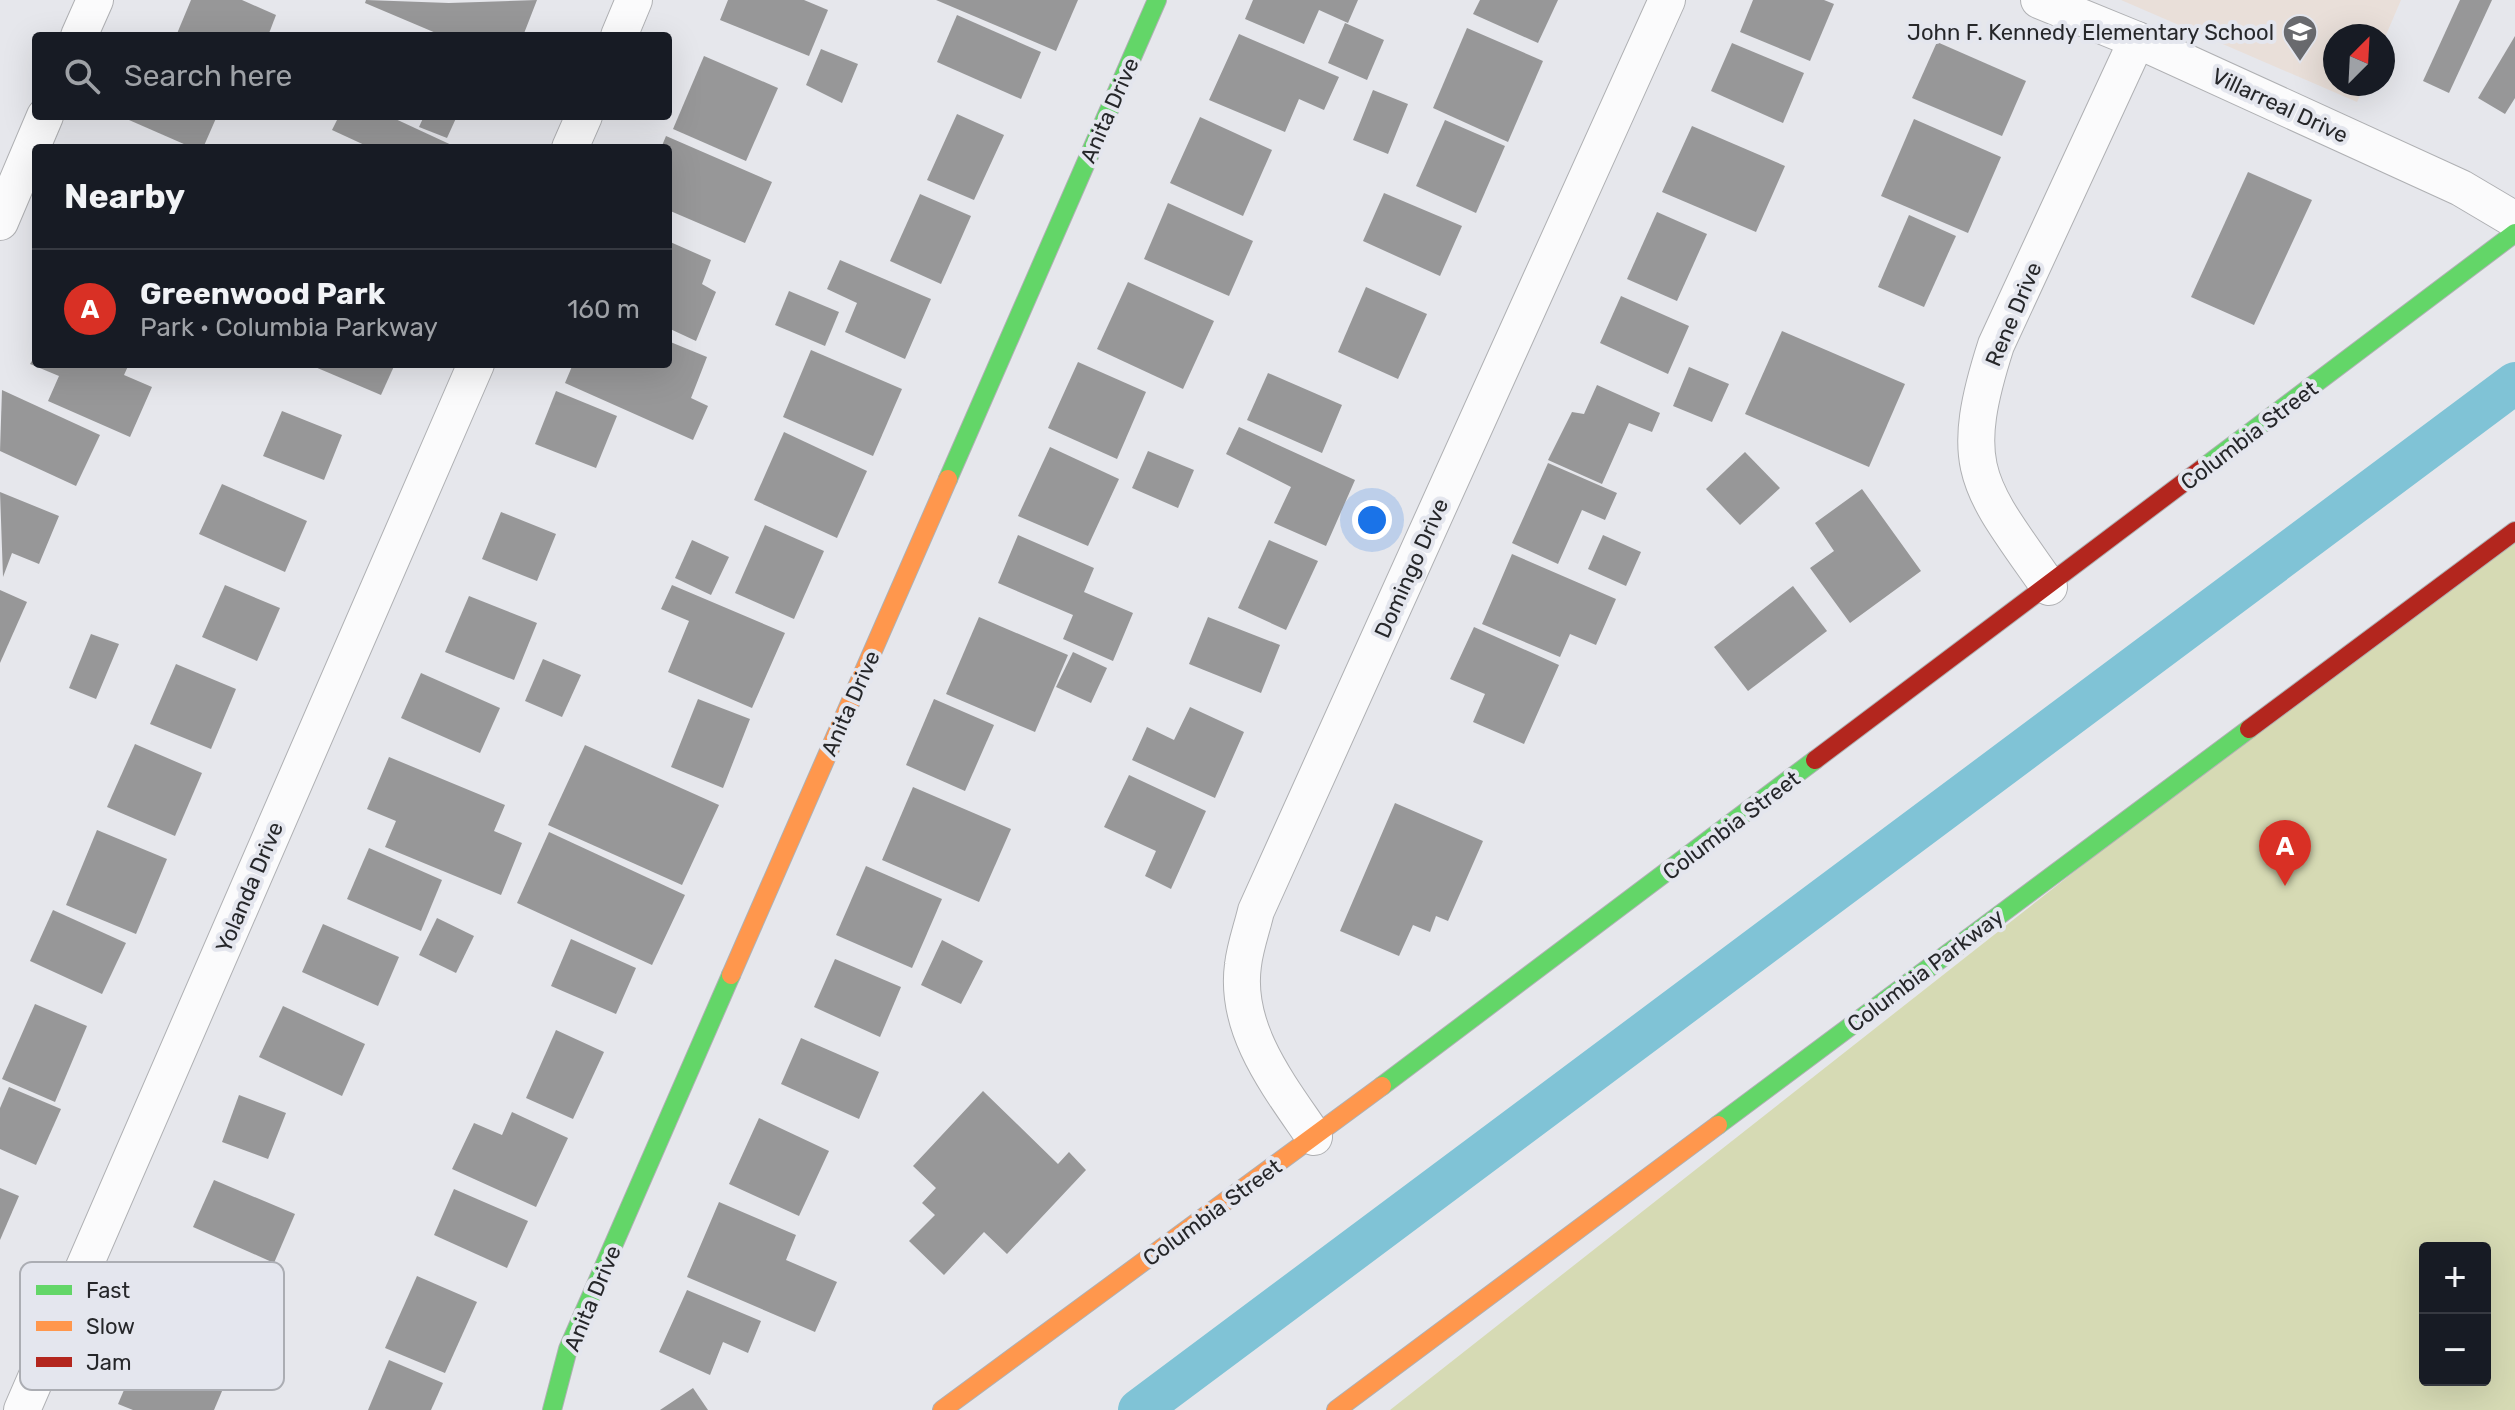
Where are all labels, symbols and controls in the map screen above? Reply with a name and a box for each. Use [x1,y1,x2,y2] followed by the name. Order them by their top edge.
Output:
[2281,13,2319,63] school or university icon: John F. Kennedy Elementary School
[1907,19,2274,46] place label: John F. Kennedy Elementary School
[2323,24,2395,96] north arrow
[32,32,672,120] search box
[1074,53,1145,167] street label: Anita Drive
[60,54,104,98] icon: search
[124,58,292,94] text: Search here
[2207,62,2352,149] street label: Villarreal Drive
[64,176,185,217] text: Nearby
[1979,258,2047,370] street label: Rene Drive
[140,276,385,312] text: Greenwood Park
[81,294,99,325] text: A
[567,294,640,325] text: 160 m
[140,312,438,343] text: Park · Columbia Parkway
[2175,375,2324,496] street label: Columbia Street
[1369,494,1454,642] street label: Domingo Drive
[1352,500,1392,540] your location
[815,646,886,760] street label: Anita Drive
[1657,765,1806,886] street label: Columbia Street
[210,818,289,957] street label: Yolanda Drive
[2259,820,2311,886] pin: A
[1842,903,2009,1038] street label: Columbia Parkway
[1138,1153,1287,1272] street label: Columbia Street
[558,1241,627,1355] street label: Anita Drive
[2419,1242,2491,1386] map controls
[2419,1242,2491,1314] button: +
[20,1262,284,1390] legend
[86,1277,131,1304] text: Fast
[86,1313,135,1340] text: Slow
[2419,1314,2491,1386] button: −
[86,1349,132,1376] text: Jam

